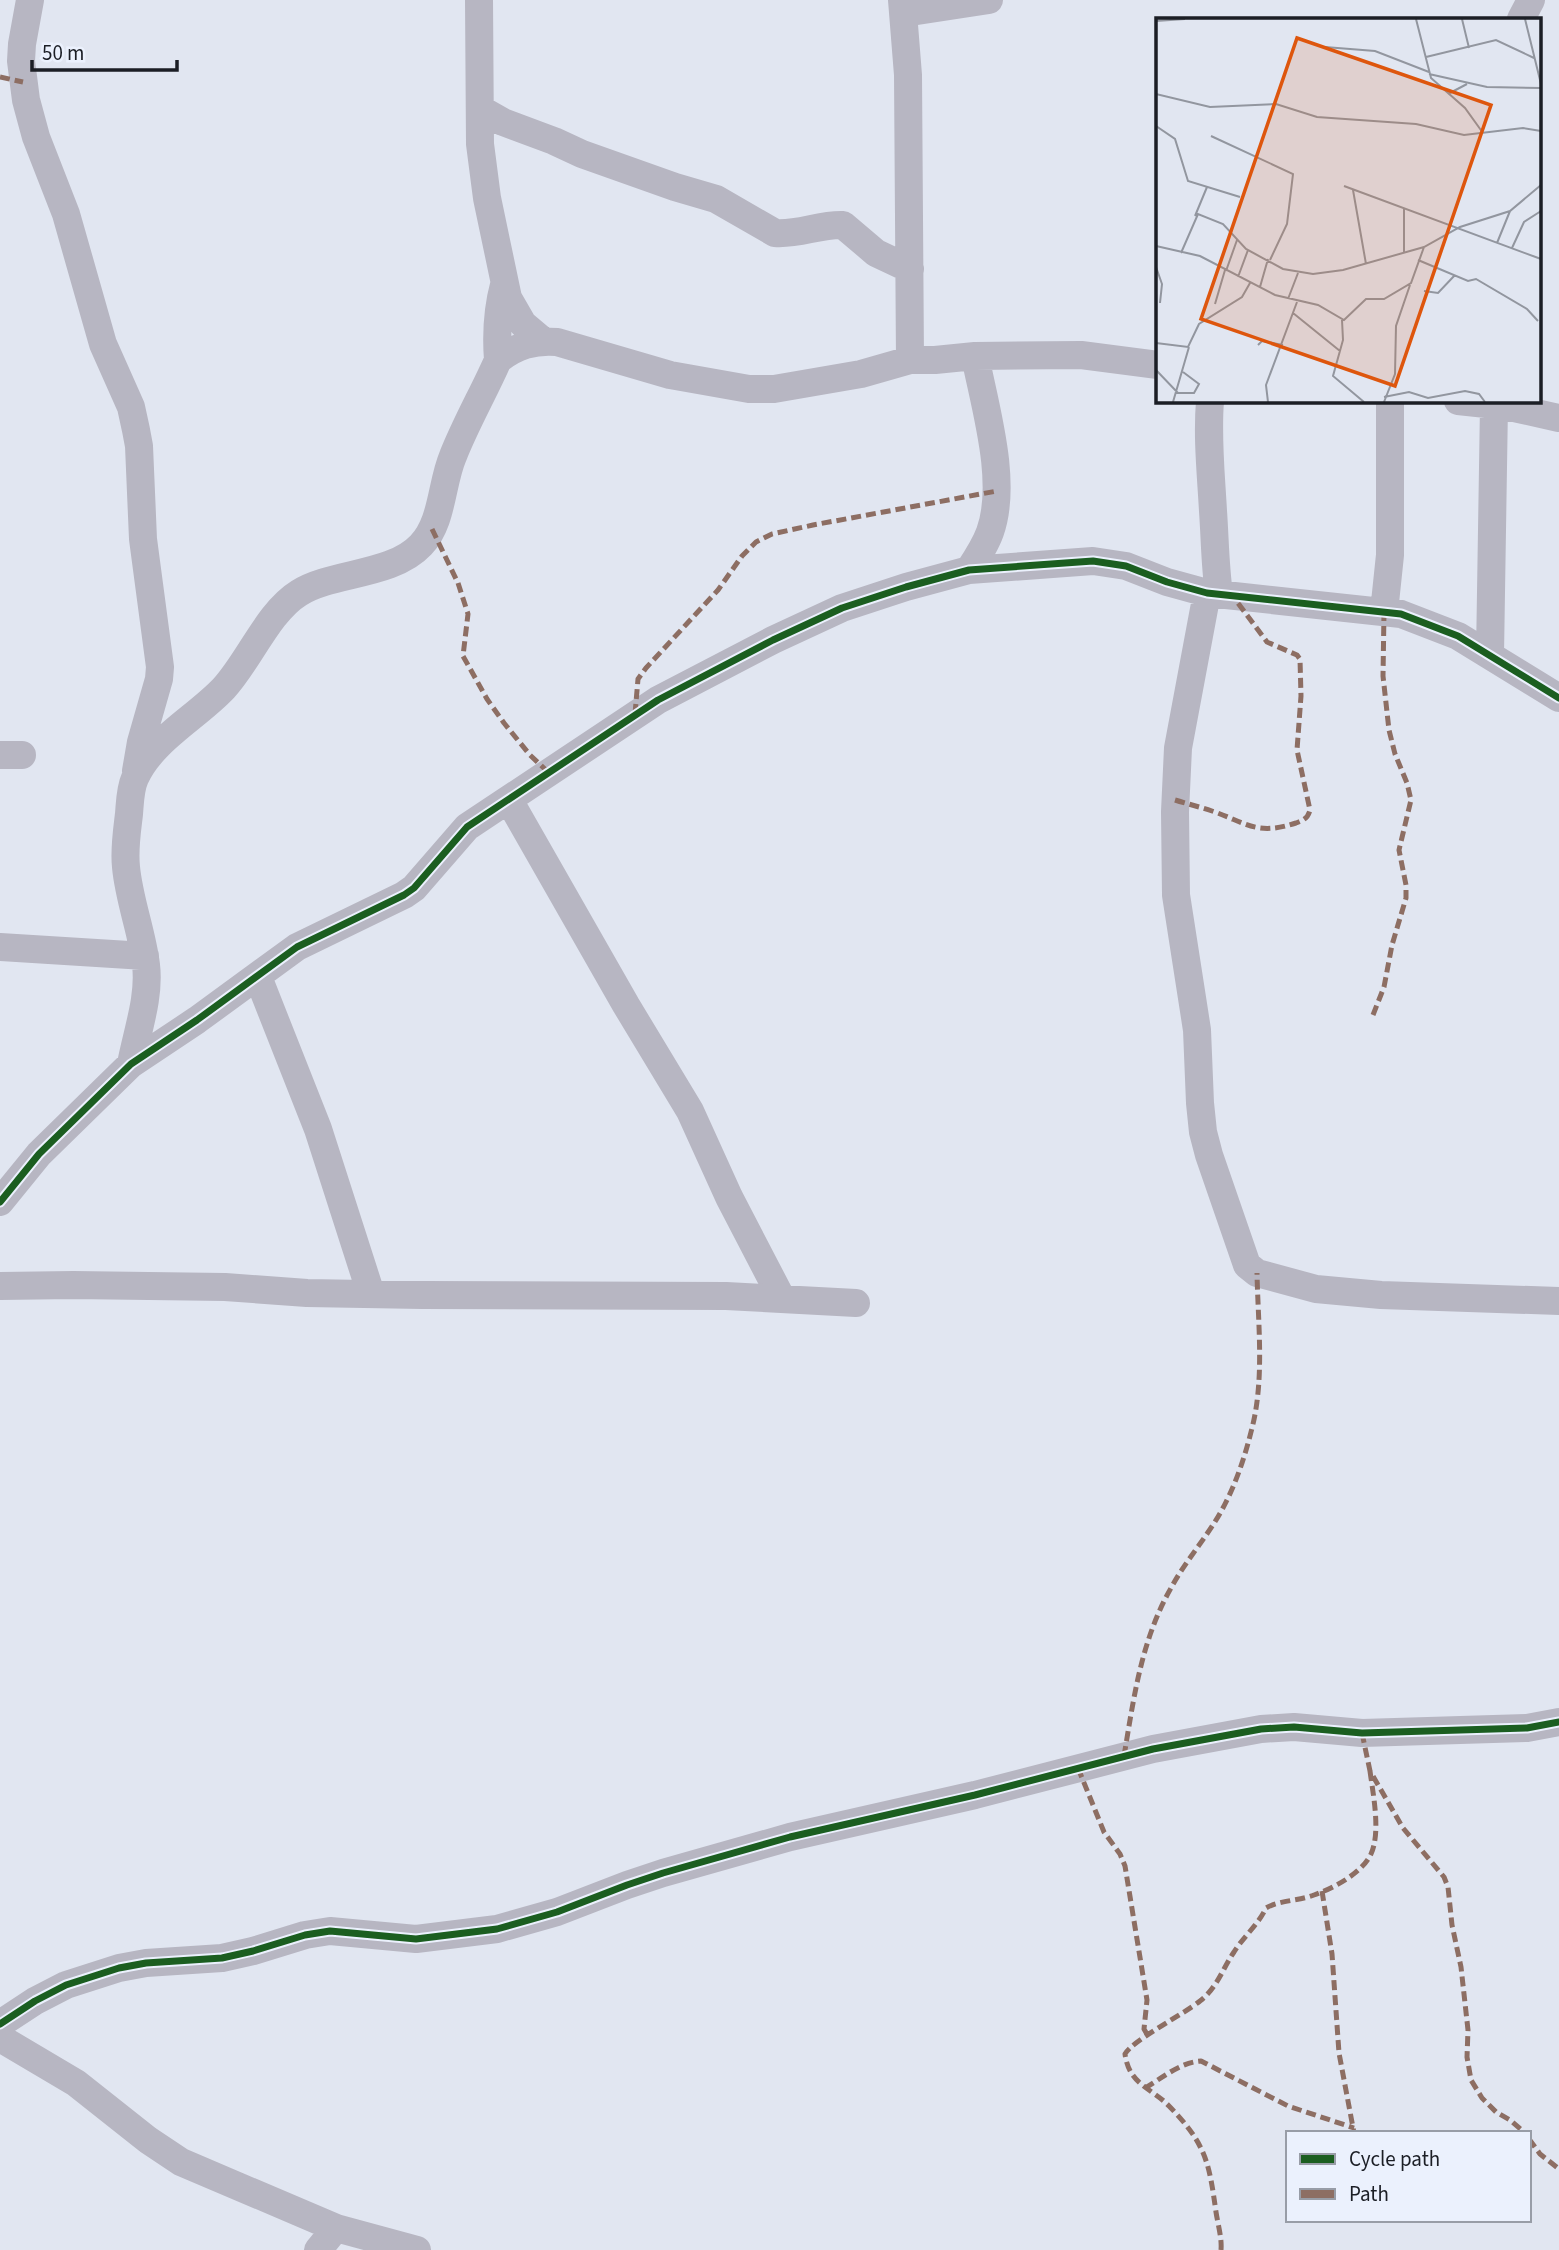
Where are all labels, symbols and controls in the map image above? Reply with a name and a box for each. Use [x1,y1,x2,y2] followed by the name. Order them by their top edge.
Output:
[1156,18,1542,402] inset map
[32,28,177,72] scale bar
[42,38,84,68] text: 50 m
[1286,2131,1531,2222] legend
[1349,2144,1440,2174] text: Cycle path
[1349,2179,1389,2209] text: Path

